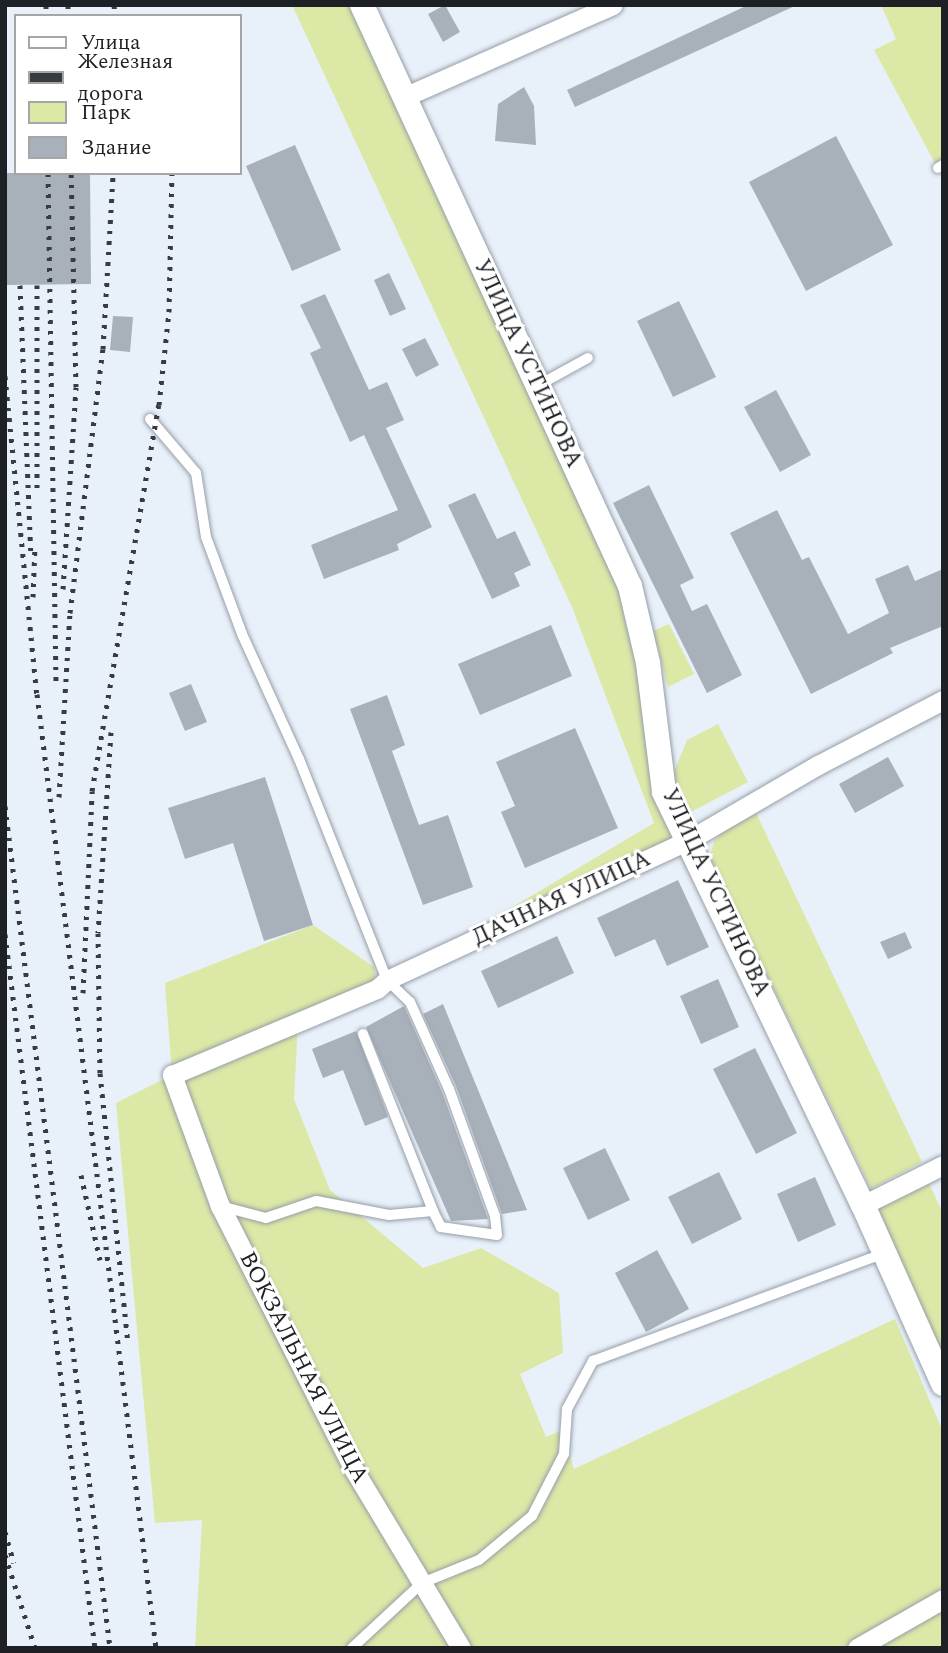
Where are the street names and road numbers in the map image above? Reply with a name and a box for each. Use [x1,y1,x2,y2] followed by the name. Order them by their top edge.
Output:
[467,255,587,473] street label: УЛИЦА УСТИНОВА
[655,784,775,1002] street label: УЛИЦА УСТИНОВА
[469,846,655,952] street label: ДАЧНАЯ УЛИЦА
[232,1247,374,1489] street label: ВОКЗАЛЬНАЯ УЛИЦА

